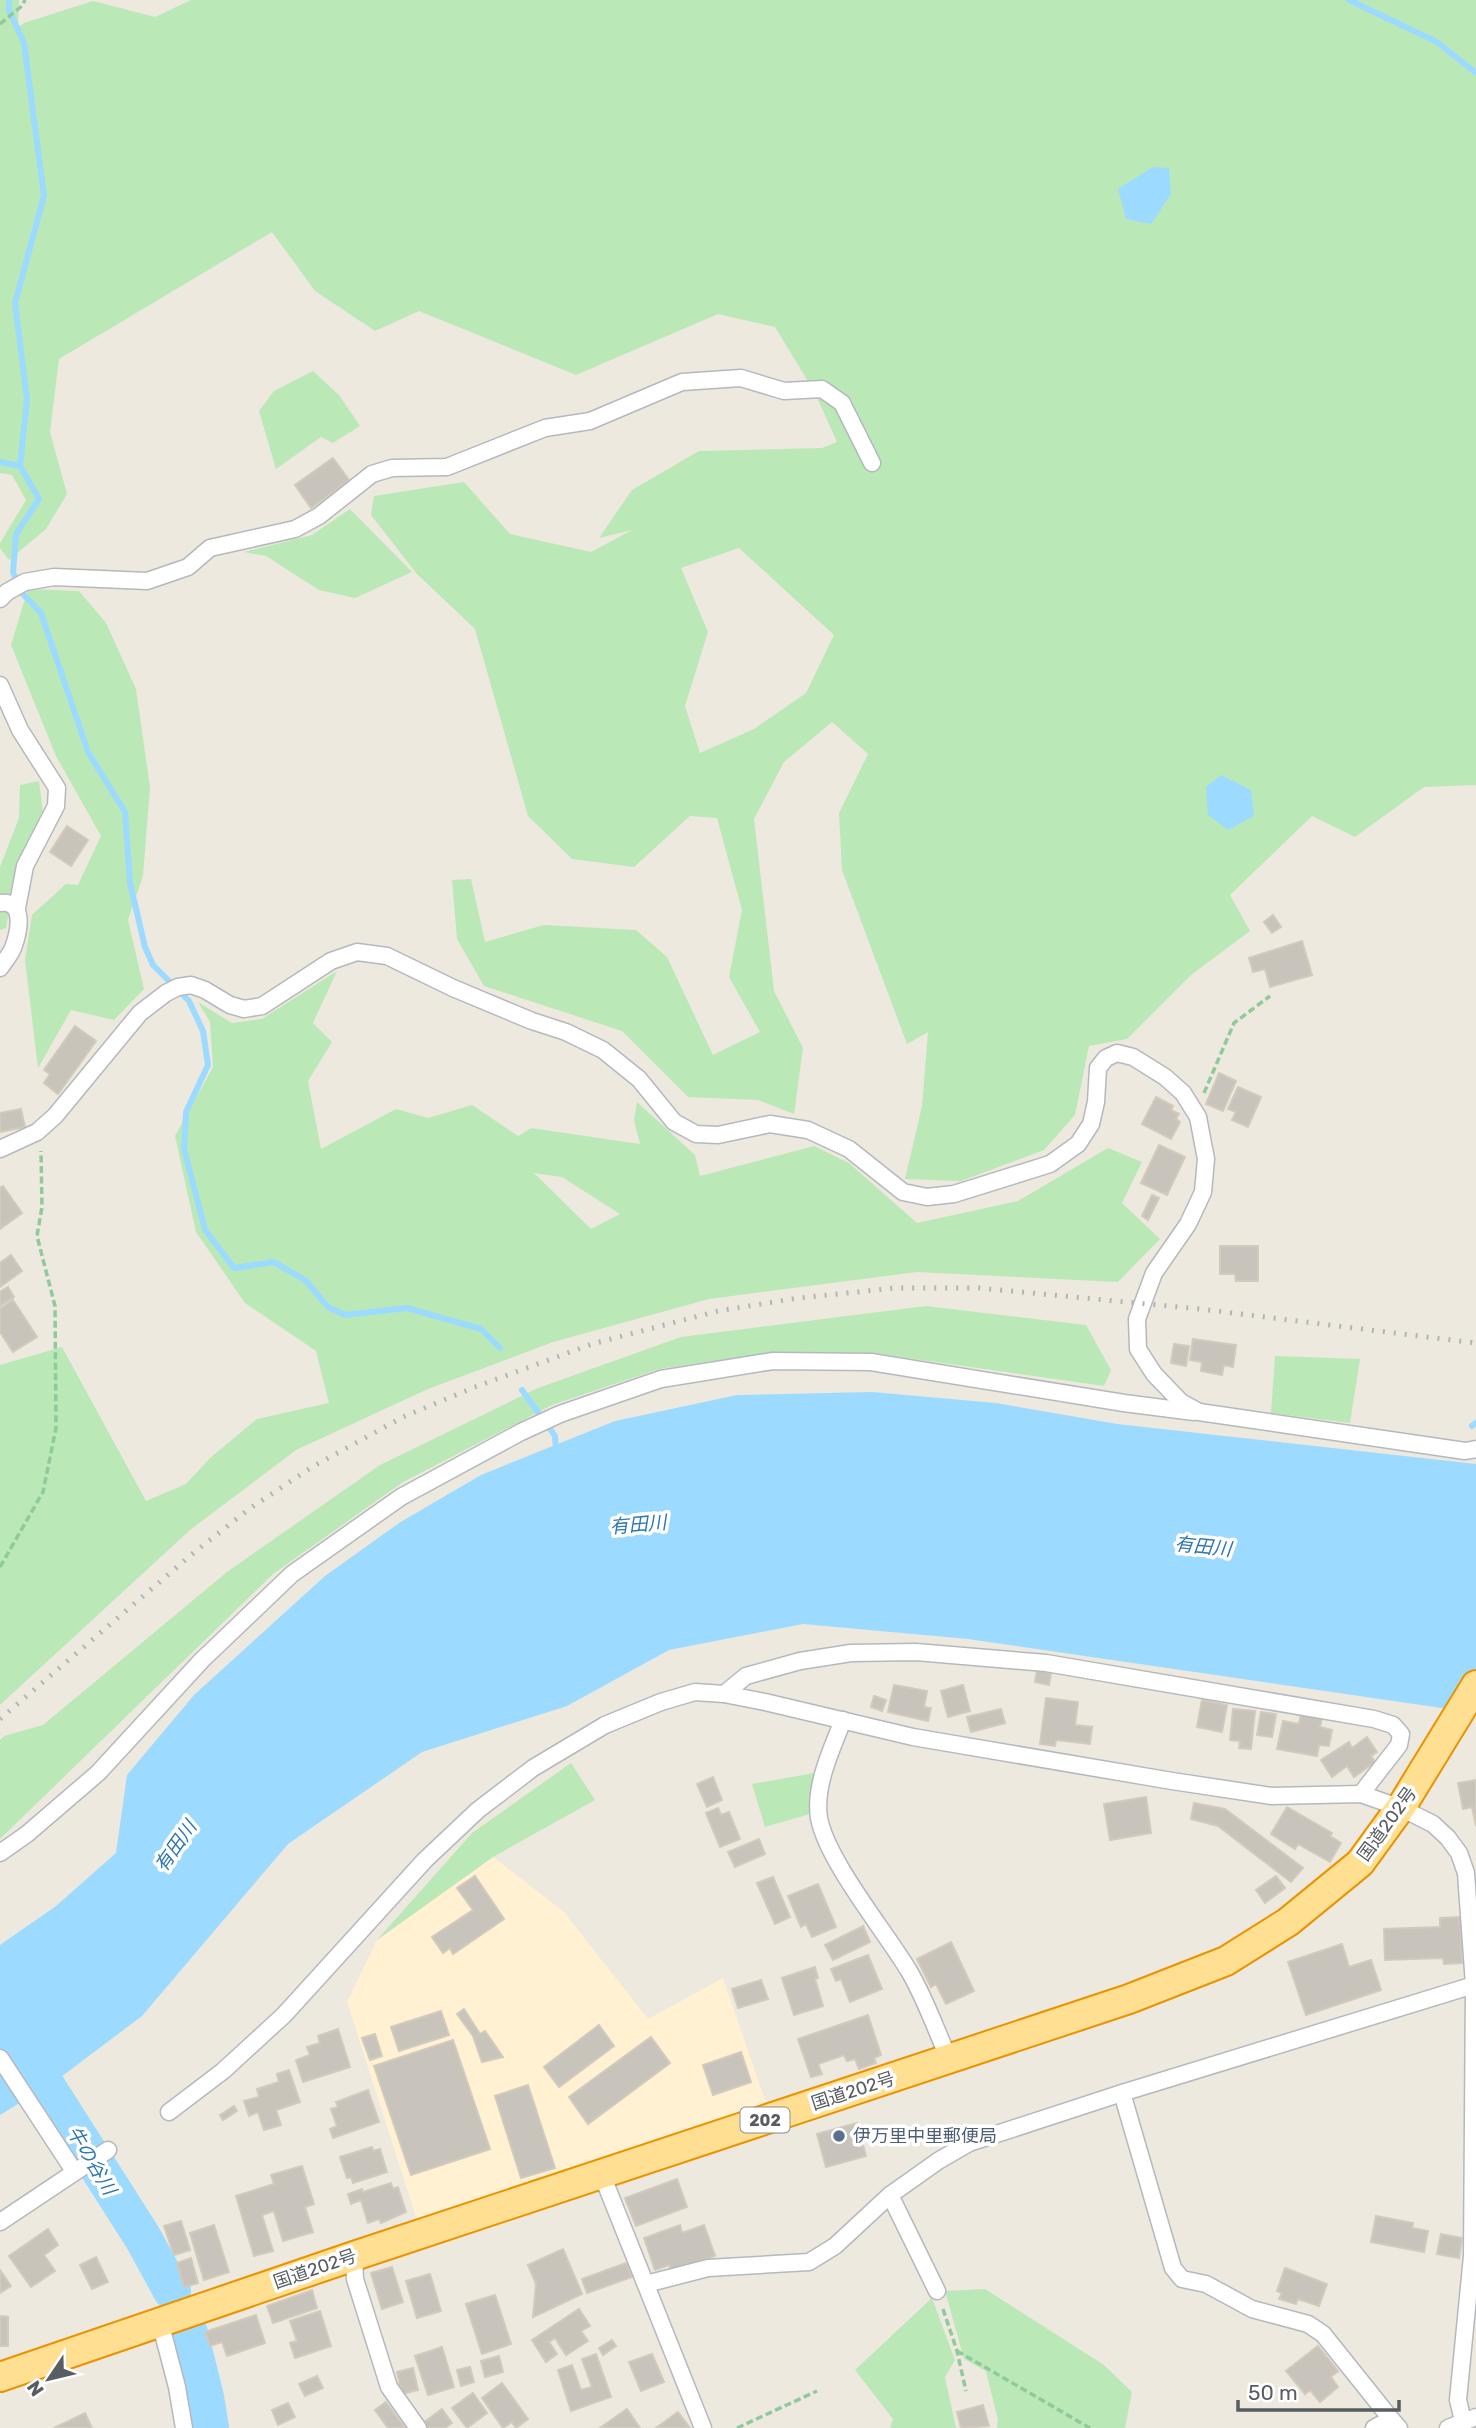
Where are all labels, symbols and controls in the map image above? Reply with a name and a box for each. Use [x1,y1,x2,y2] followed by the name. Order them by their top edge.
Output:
[609,1510,669,1538] water label: 有田川
[1173,1532,1234,1561] water label: 有田川
[1353,1783,1421,1865] street label: 国道202号
[150,1815,202,1876] water label: 有田川
[808,2067,898,2115] street label: 国道202号
[740,2108,790,2132] road number: 202
[62,2122,122,2200] water label: 牛の谷川
[853,2125,997,2147] place label: 伊万里中里郵便局
[831,2128,847,2144] marker: 伊万里中里郵便局
[270,2245,360,2293] street label: 国道202号
[14,2344,84,2414] north arrow
[1238,2368,1399,2412] scale bar
[22,2376,49,2401] text: N
[1248,2380,1298,2405] text: 50 m

